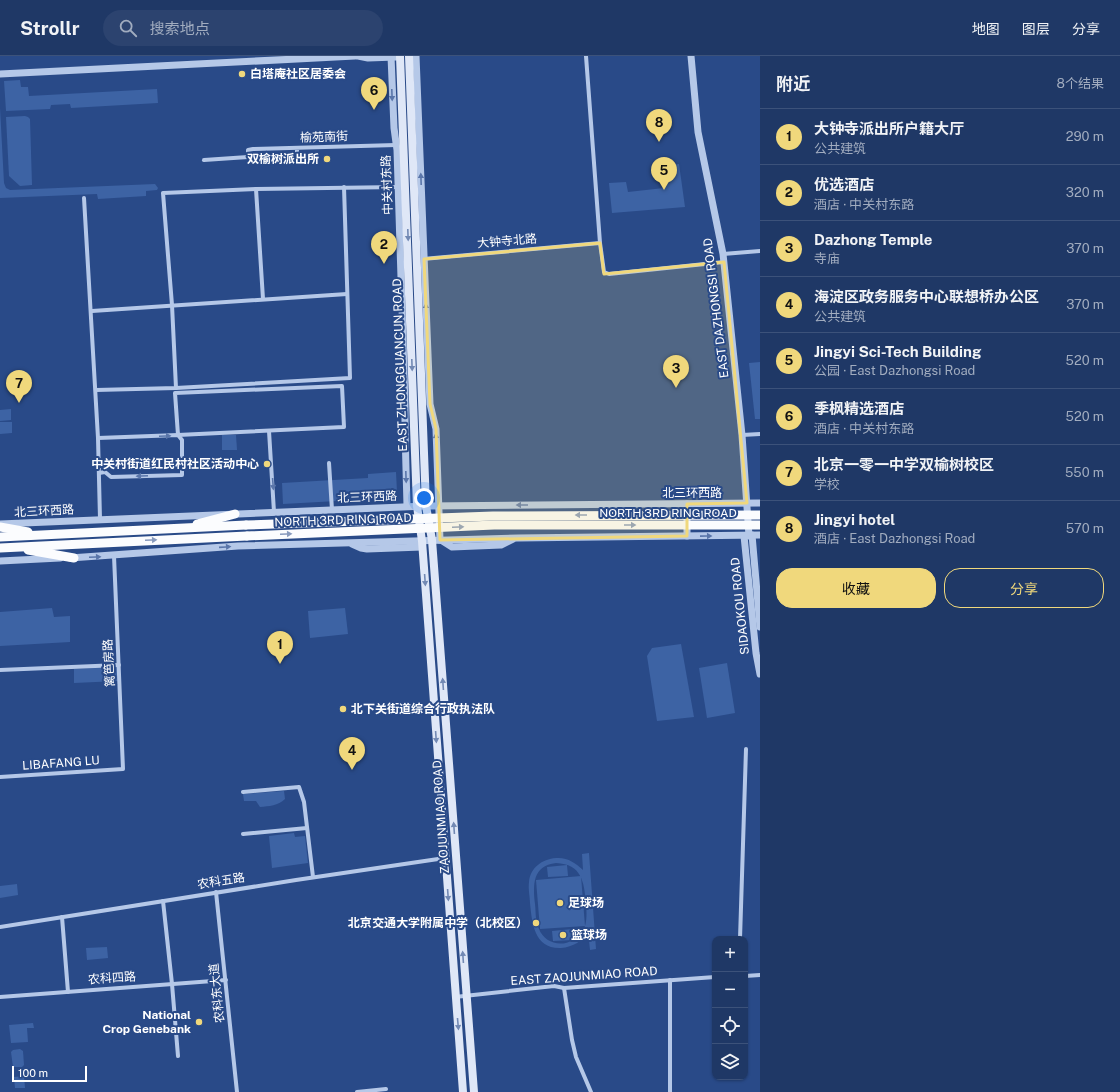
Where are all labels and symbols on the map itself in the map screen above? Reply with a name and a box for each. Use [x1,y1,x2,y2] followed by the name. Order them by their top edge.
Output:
[250,67,346,81] place label: 白塔庵社区居委会
[237,69,247,79] marker: 白塔庵社区居委会
[361,77,387,110] pin: 6
[389,89,396,101] one-way arrow
[646,109,672,142] pin: 8
[300,129,348,145] street label: 榆苑南街
[247,152,319,166] place label: 双榆树派出所
[322,154,332,164] marker: 双榆树派出所
[379,155,395,215] street label: 中关村东路
[651,157,677,190] pin: 5
[417,173,424,185] one-way arrow
[404,229,411,241] one-way arrow
[371,231,397,264] pin: 2
[476,231,538,251] street label: 大钟寺北路
[700,237,732,379] street label: EAST DAZHONGSI ROAD
[390,278,410,452] street label: EAST ZHONGGUANCUN ROAD
[423,302,429,315] one-way arrow
[663,355,689,388] pin: 3
[409,359,415,372] one-way arrow
[6,370,32,403] pin: 7
[159,432,171,439] one-way arrow
[433,432,439,445] one-way arrow
[91,457,259,471] place label: 中关村街道红民村社区活动中心
[262,459,272,469] marker: 中关村街道红民村社区活动中心
[403,471,409,484] one-way arrow
[135,473,148,479] one-way arrow
[269,478,276,490] one-way arrow
[662,486,722,500] street label: 北三环西路
[414,488,434,508] your location
[337,489,397,505] street label: 北三环西路
[14,502,74,520] street label: 北三环西路
[515,502,528,508] one-way arrow
[599,506,737,520] street label: NORTH 3RD RING ROAD
[274,511,412,529] street label: NORTH 3RD RING ROAD
[574,512,587,518] one-way arrow
[624,522,637,528] one-way arrow
[452,523,464,530] one-way arrow
[280,531,293,537] one-way arrow
[700,533,713,539] one-way arrow
[145,537,157,544] one-way arrow
[219,544,231,551] one-way arrow
[89,553,101,560] one-way arrow
[728,557,752,655] street label: SIDAOKOU ROAD
[421,574,428,586] one-way arrow
[267,631,293,664] pin: 1
[101,639,117,687] street label: 篱笆房路
[440,678,447,690] one-way arrow
[351,702,495,716] place label: 北下关街道综合行政执法队
[338,704,348,714] marker: 北下关街道综合行政执法队
[433,731,440,743] one-way arrow
[339,737,365,770] pin: 4
[22,753,100,773] street label: LIBAFANG LU
[430,760,452,874] street label: ZAOJUNMIAO ROAD
[450,822,457,834] one-way arrow
[196,870,246,892] street label: 农科五路
[444,889,451,901] one-way arrow
[568,896,604,910] place label: 足球场
[555,898,565,908] marker: 足球场
[348,916,528,930] place label: 北京交通大学附属中学（北校区）
[531,918,541,928] marker: 北京交通大学附属中学（北校区）
[571,928,607,942] place label: 篮球场
[558,930,568,940] marker: 篮球场
[460,951,467,964] one-way arrow
[207,962,227,1024] street label: 农科东大道
[510,964,658,988] street label: EAST ZAOJUNMIAO ROAD
[88,969,136,987] street label: 农科四路
[102,1008,191,1036] place label: National Crop Genebank
[194,1017,204,1027] marker: National Crop Genebank
[454,1018,461,1031] one-way arrow
[12,1064,87,1083] scale bar

